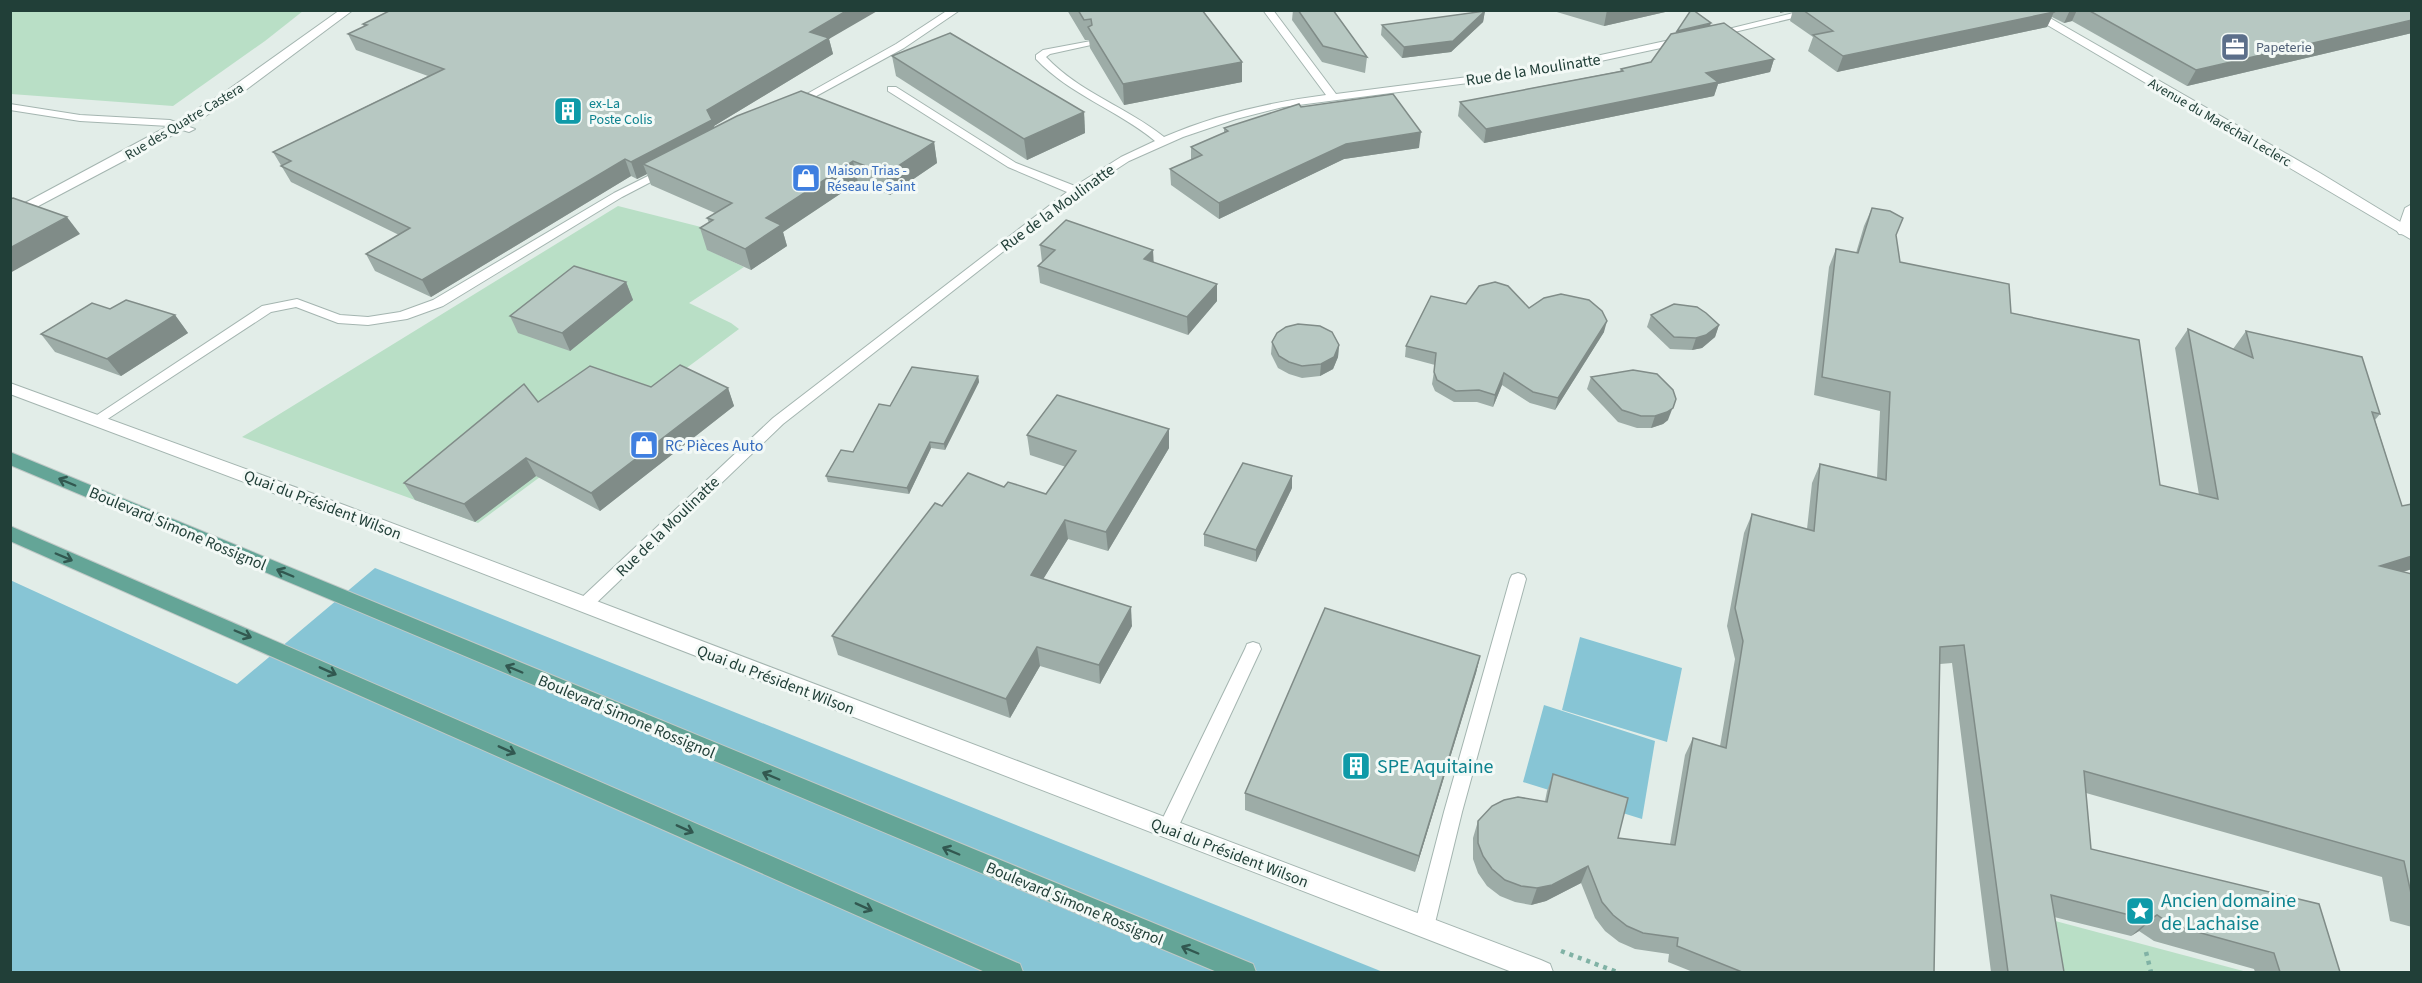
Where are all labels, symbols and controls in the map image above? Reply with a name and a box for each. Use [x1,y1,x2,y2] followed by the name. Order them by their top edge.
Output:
[2219,31,2251,63] office icon: Papeterie
[2256,38,2312,58] place label: Papeterie
[1464,48,1602,92] street label: Rue de la Moulinatte
[2144,74,2295,172] street label: Avenue du Maréchal Leclerc
[121,78,248,165] street label: Rue des Quatre Castera
[589,94,653,130] place label: ex-La Poste Colis
[552,95,584,127] building icon: ex-La Poste Colis
[996,159,1119,257] street label: Rue de la Moulinatte
[827,161,916,197] place label: Maison Trias - Réseau le Saint
[790,162,822,194] shop icon: Maison Trias - Réseau le Saint
[628,429,660,461] shop icon: RC Pièces Auto
[665,435,763,457] place label: RC Pièces Auto
[241,465,405,545] street label: Quai du Président Wilson
[611,471,724,582] street label: Rue de la Moulinatte
[58,475,76,487] one-way arrow
[86,482,270,576] street label: Boulevard Simone Rossignol
[55,551,73,563] one-way arrow
[277,567,295,578] one-way arrow
[233,629,252,640] one-way arrow
[694,640,858,720] street label: Quai du Président Wilson
[505,663,523,674] one-way arrow
[319,666,337,678] one-way arrow
[535,670,719,764] street label: Boulevard Simone Rossignol
[497,745,515,756] one-way arrow
[1340,750,1372,782] building icon: SPE Aquitaine
[1377,753,1494,781] place label: SPE Aquitaine
[763,770,781,781] one-way arrow
[1148,813,1312,893] street label: Quai du Président Wilson
[676,824,694,835] one-way arrow
[943,845,961,856] one-way arrow
[983,857,1167,951] street label: Boulevard Simone Rossignol
[2161,887,2296,938] place label: Ancien domaine de Lachaise
[2124,895,2156,927] place icon: Ancien domaine de Lachaise
[854,902,872,914] one-way arrow
[1181,944,1199,955] one-way arrow

